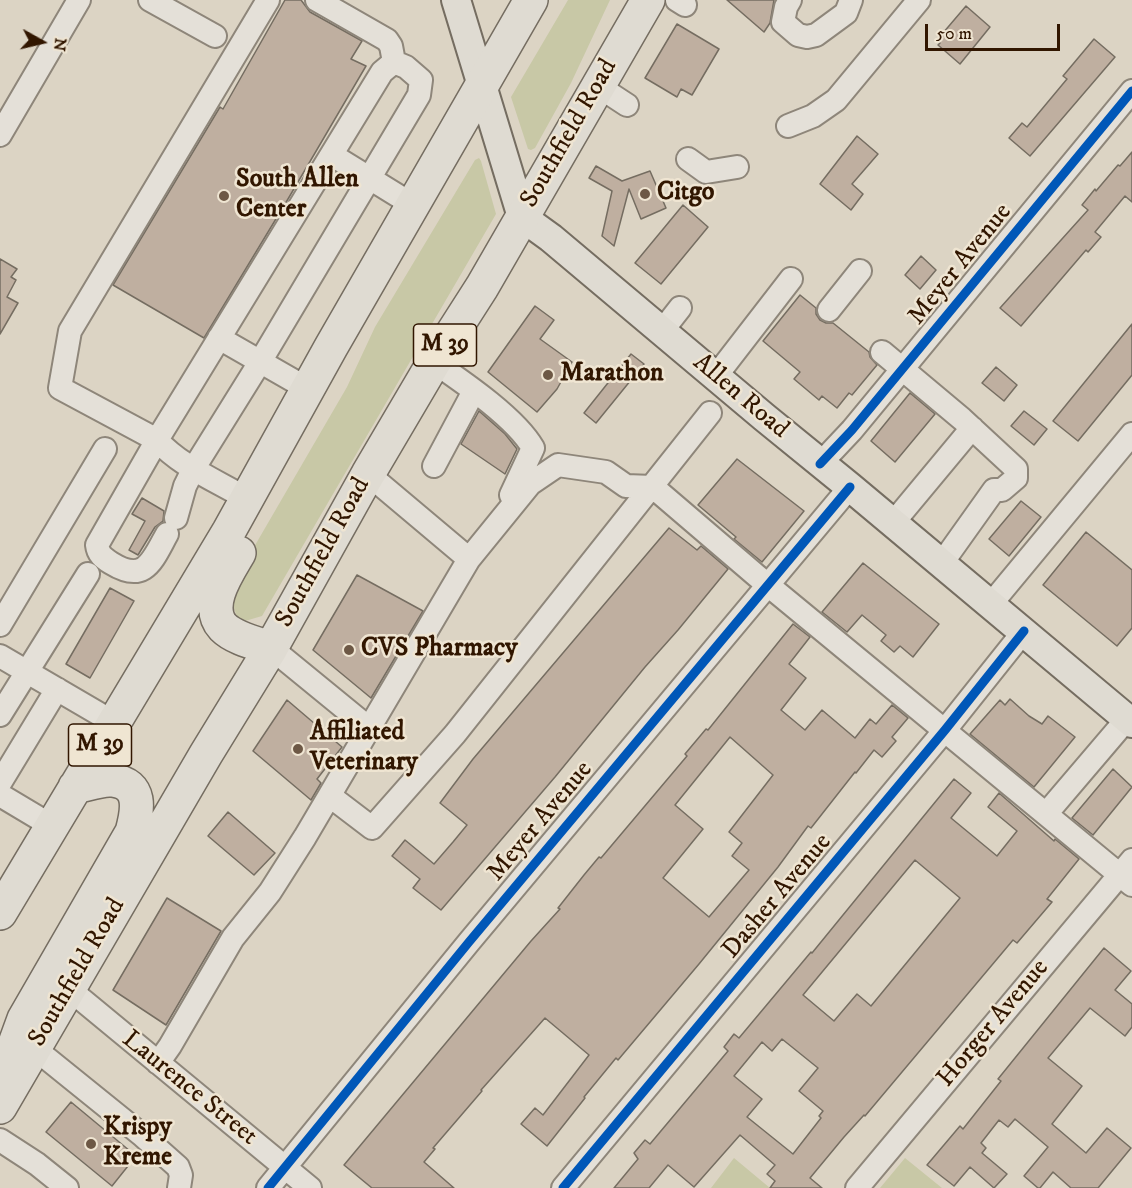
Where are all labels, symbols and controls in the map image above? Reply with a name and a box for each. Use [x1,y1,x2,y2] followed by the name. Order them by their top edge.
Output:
[12,12,72,72] north arrow
[928,12,1063,50] scale bar
[936,23,972,45] text: 50 m
[49,37,71,52] text: N
[515,54,625,214] street label: Southfield Road
[236,165,359,226] place label: South Allen Center
[657,178,714,210] place label: Citgo
[638,187,652,201] marker: Citgo
[217,189,231,203] marker: South Allen Center
[902,198,1020,332] street label: Meyer Avenue
[414,324,476,366] road number: M 39
[686,348,794,446] street label: Allen Road
[560,359,664,391] place label: Marathon
[541,368,555,382] marker: Marathon
[270,473,378,633] street label: Southfield Road
[361,634,518,666] place label: CVS Pharmacy
[342,643,356,657] marker: CVS Pharmacy
[310,718,418,780] place label: Affiliated Veterinary
[68,724,132,766] road number: M 39
[291,742,305,756] marker: Affiliated Veterinary
[482,755,600,889] street label: Meyer Avenue
[717,828,839,966] street label: Dasher Avenue
[23,893,133,1053] street label: Southfield Road
[931,954,1057,1094] street label: Horger Avenue
[115,1025,263,1153] street label: Laurence Street
[103,1113,172,1174] place label: Krispy Kreme
[84,1137,98,1151] marker: Krispy Kreme

